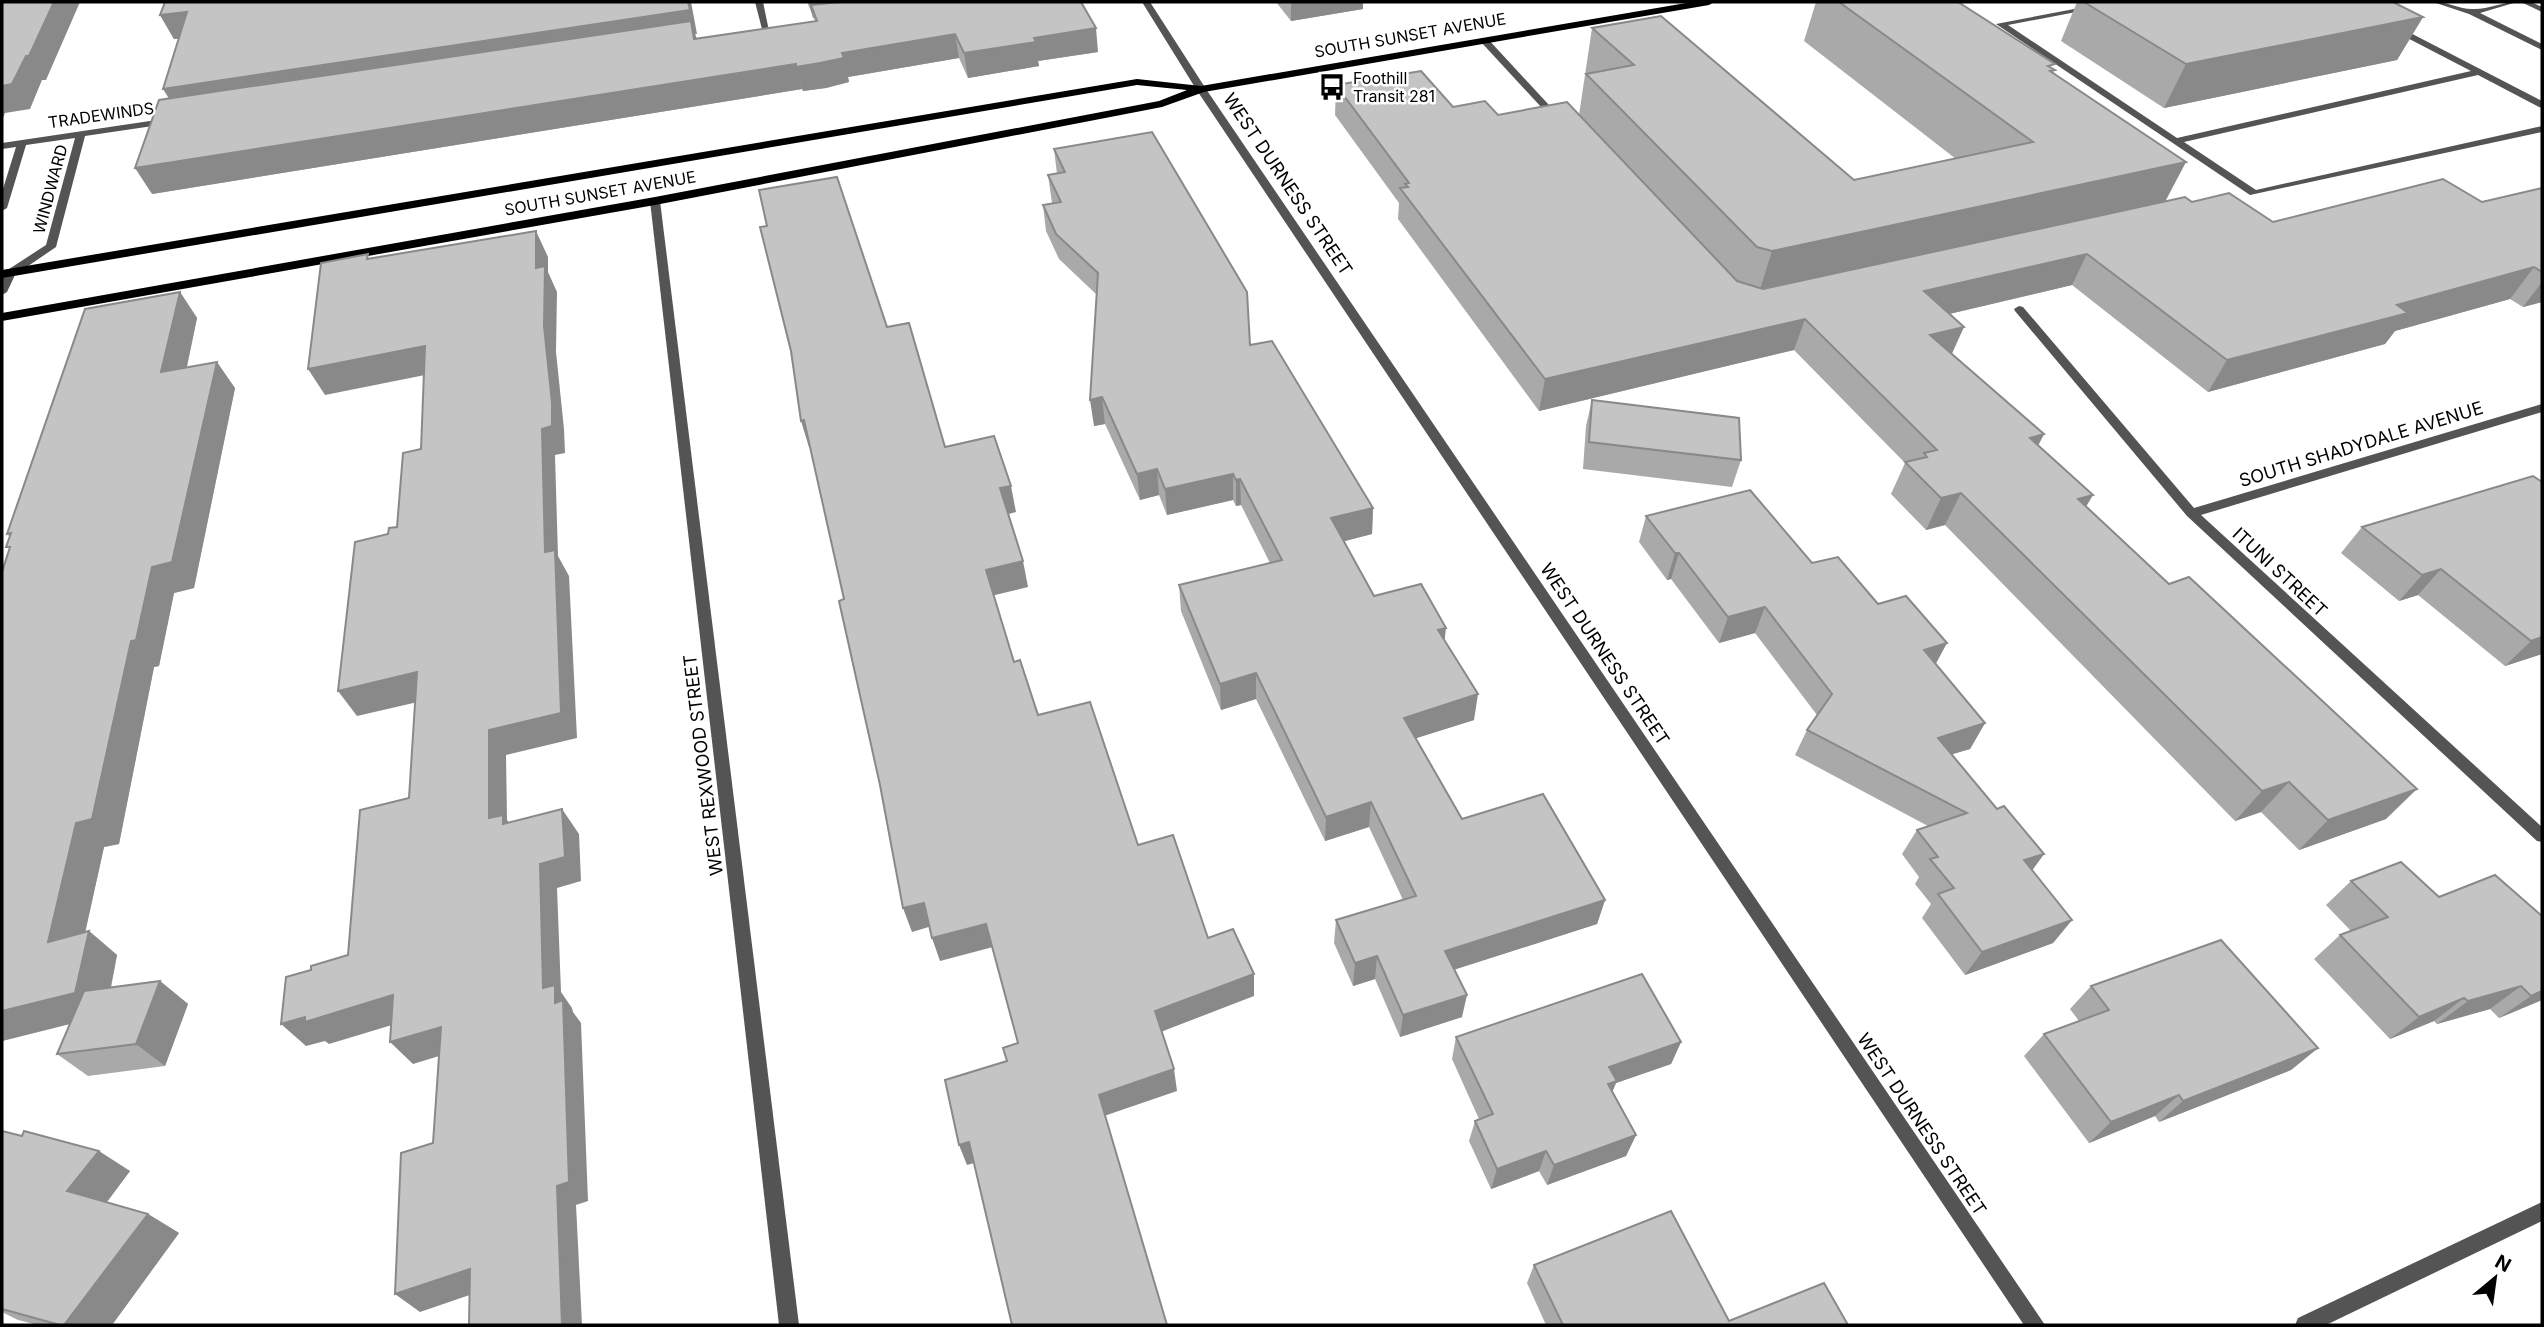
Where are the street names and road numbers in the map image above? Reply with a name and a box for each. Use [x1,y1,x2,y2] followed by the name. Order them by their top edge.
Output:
[1313,8,1507,62] street label: SOUTH SUNSET AVENUE
[1219,89,1357,279] street label: WEST DURNESS STREET
[47,98,155,132] street label: TRADEWINDS
[29,142,71,236] street label: WINDWARD
[503,166,697,220] street label: SOUTH SUNSET AVENUE
[2237,397,2485,491] street label: SOUTH SHADYDALE AVENUE
[2228,523,2332,621] street label: ITUNI STREET
[1536,559,1674,749] street label: WEST DURNESS STREET
[679,653,727,877] street label: WEST REXWOOD STREET
[1853,1029,1991,1219] street label: WEST DURNESS STREET

